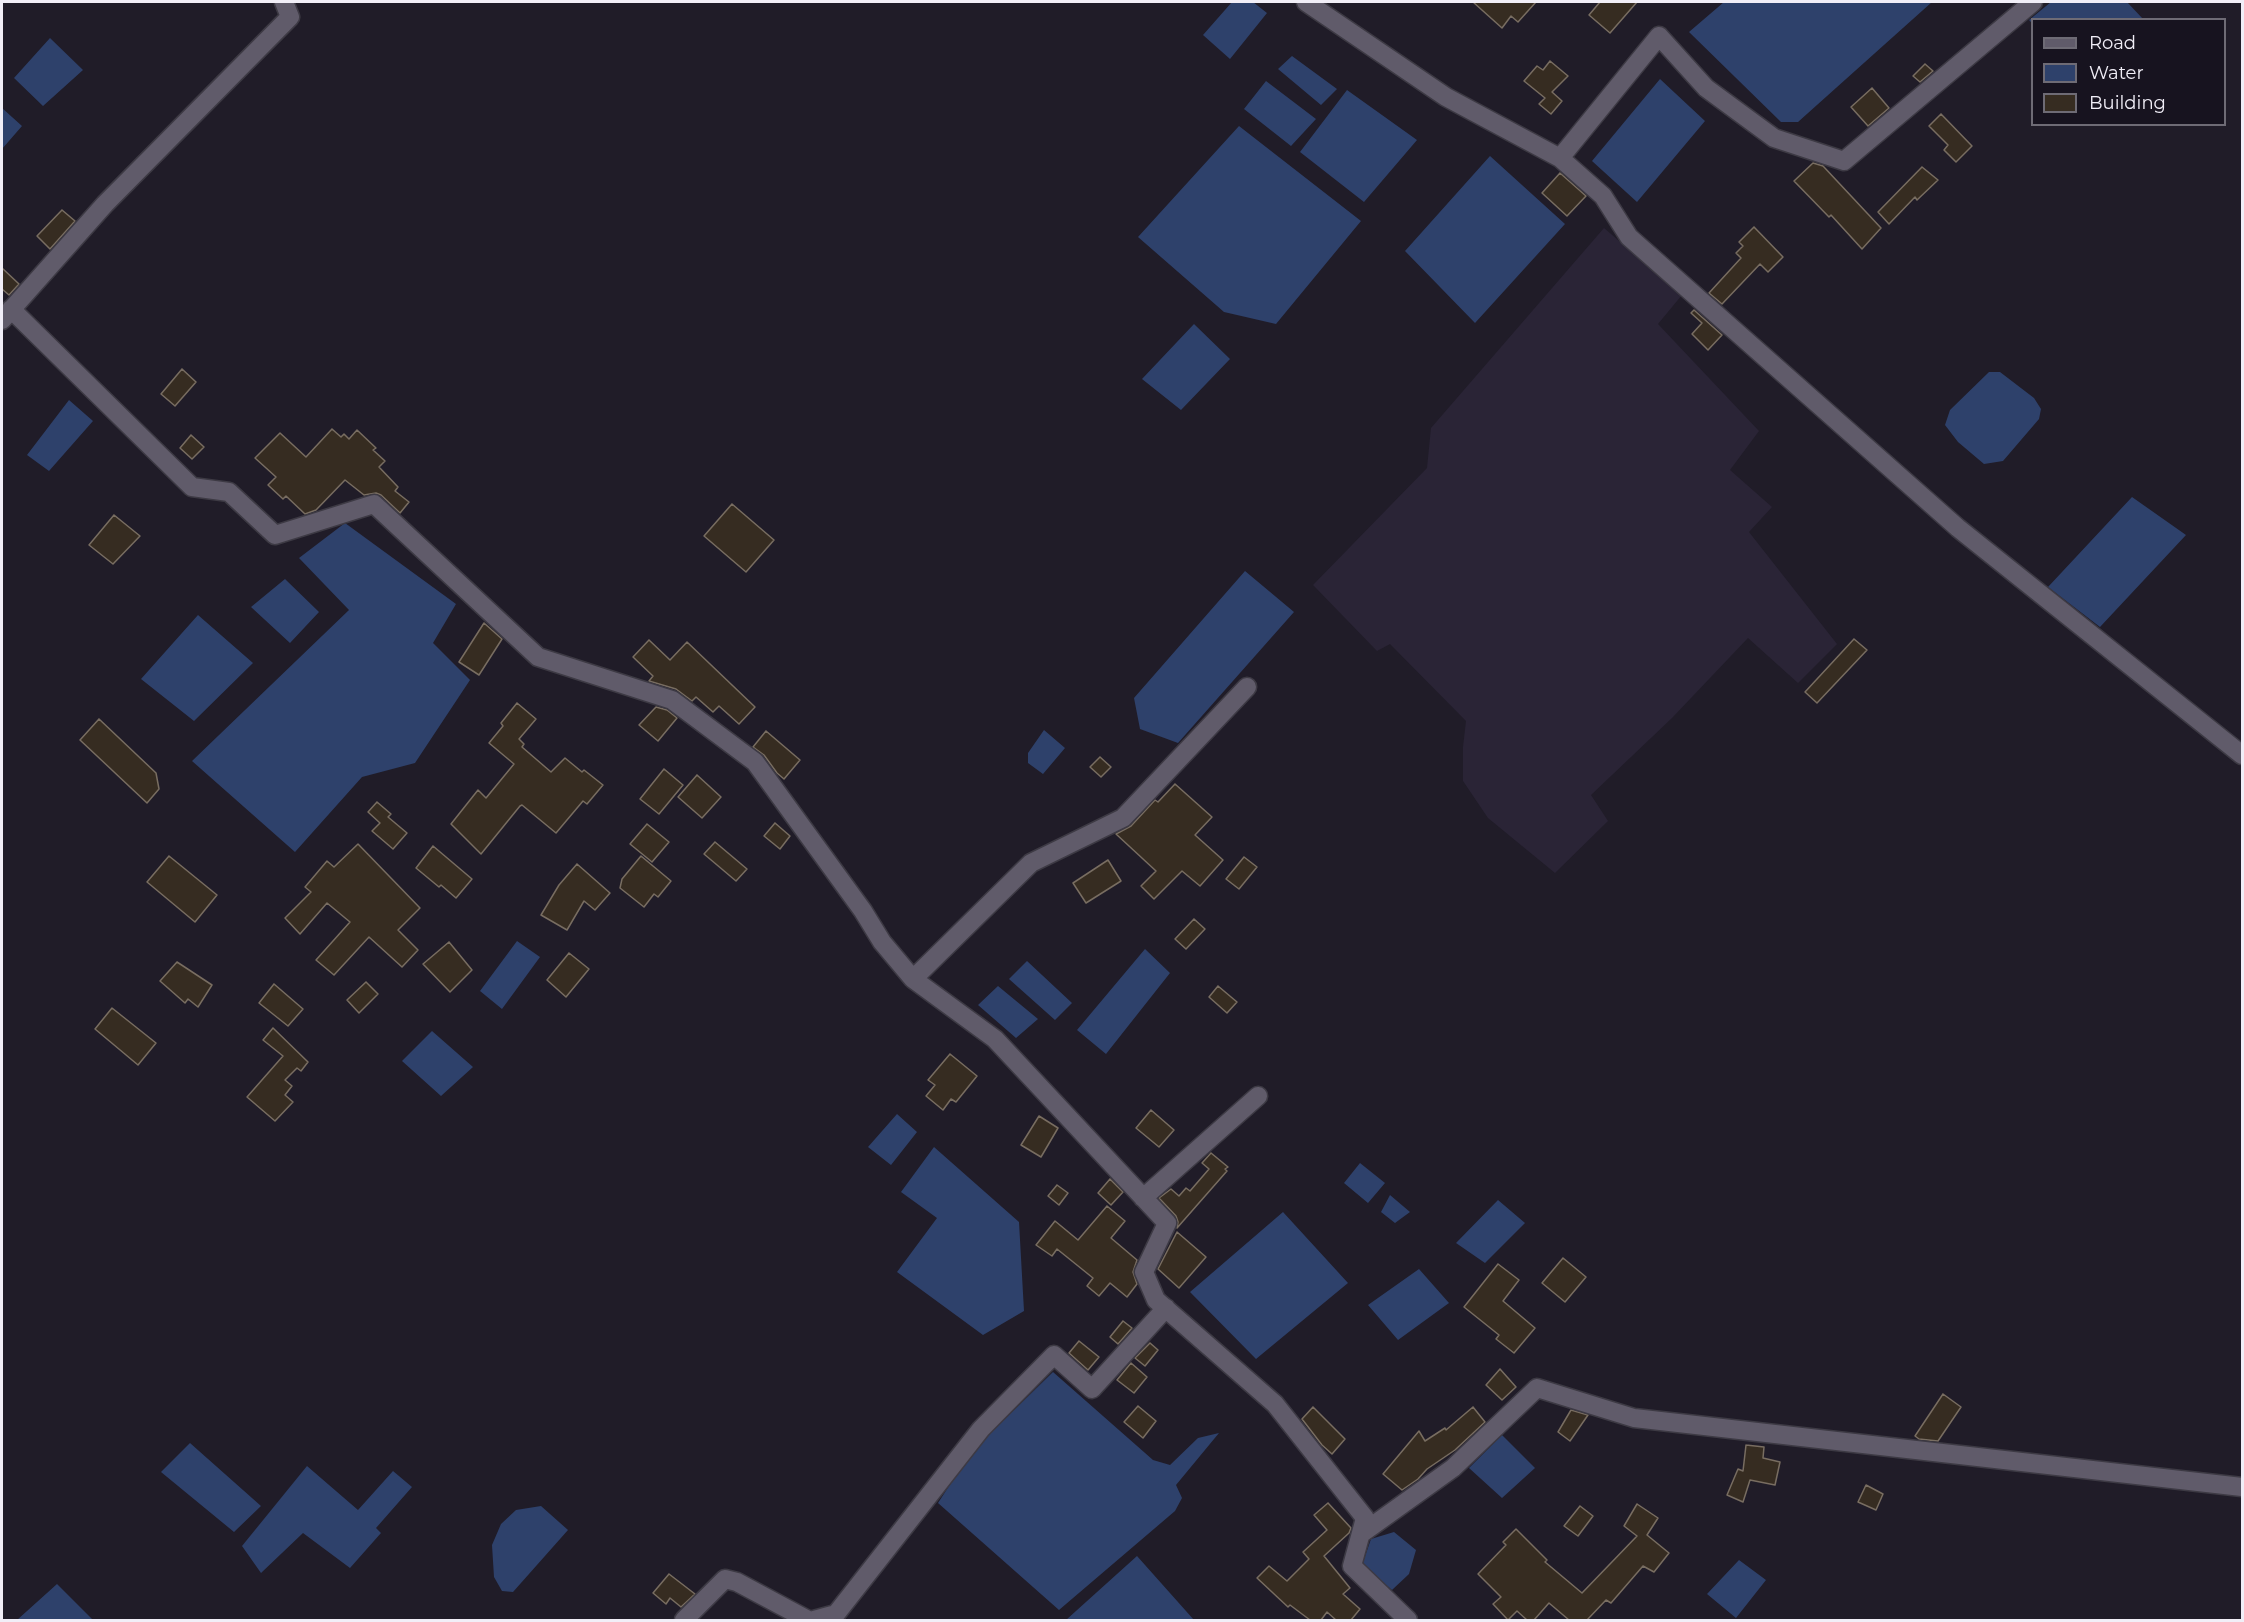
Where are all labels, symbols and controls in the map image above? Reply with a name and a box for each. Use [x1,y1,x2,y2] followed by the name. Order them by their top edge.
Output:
[2031,18,2226,126] legend
[2089,32,2136,54] text: Road
[2089,62,2144,84] text: Water
[2089,92,2166,114] text: Building

